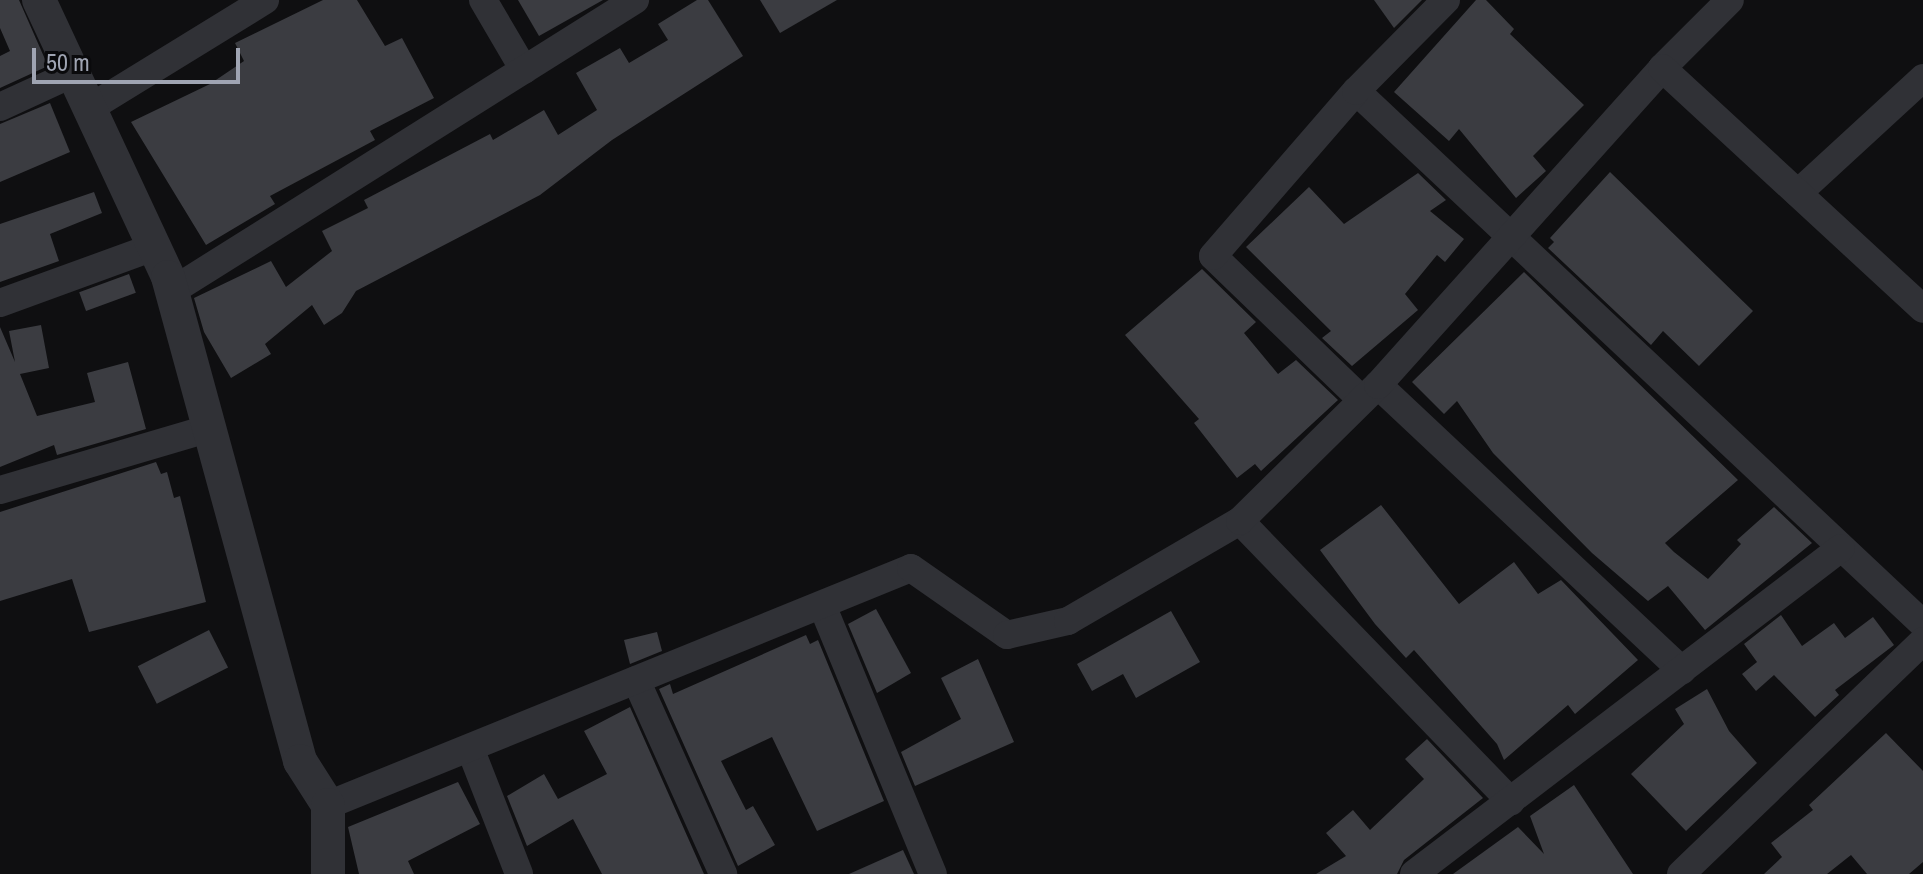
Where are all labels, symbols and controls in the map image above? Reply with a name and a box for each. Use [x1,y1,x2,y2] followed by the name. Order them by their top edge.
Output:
[36,32,244,82] scale bar
[46,46,90,78] text: 50 m

